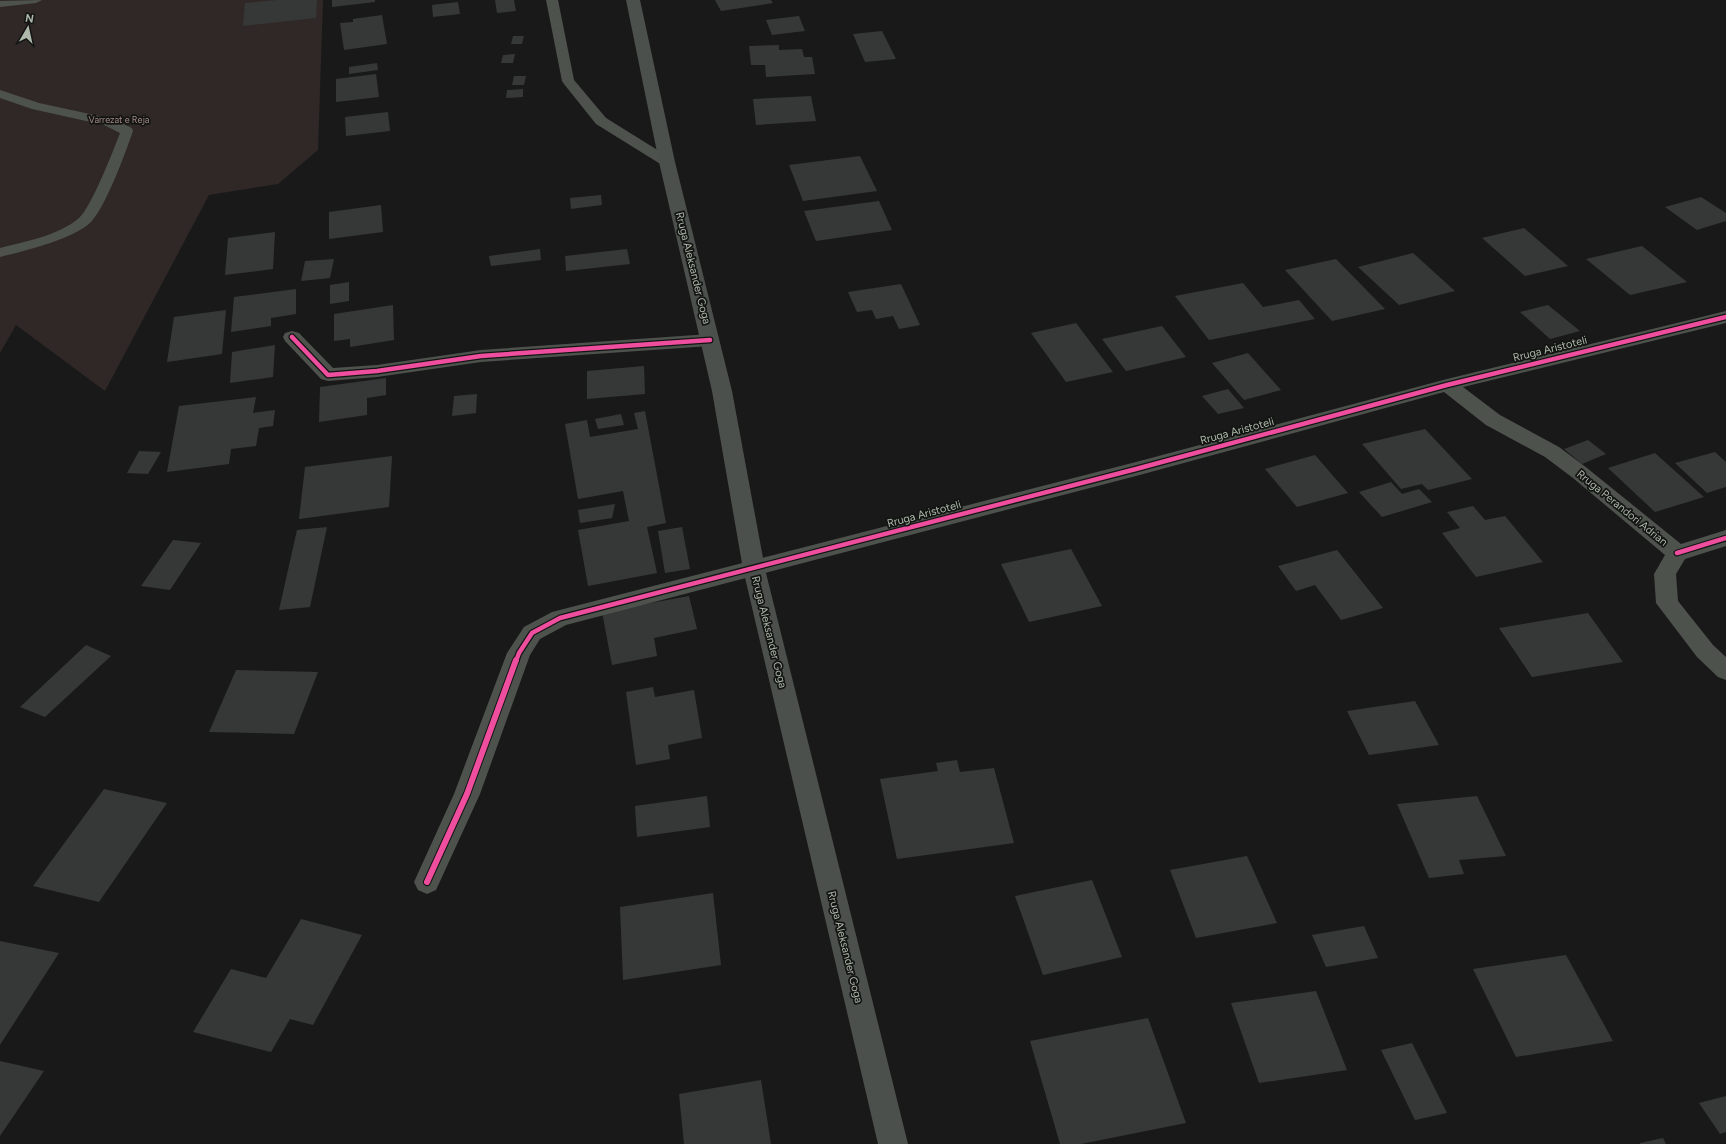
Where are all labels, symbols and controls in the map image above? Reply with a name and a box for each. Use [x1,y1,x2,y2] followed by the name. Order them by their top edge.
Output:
[8,8,48,48] north arrow
[24,12,35,26] text: N
[89,114,150,125] park label: Varrezat e Reja
[673,210,713,326] street label: Rruga Aleksander Goga
[1512,334,1588,364] street label: Rruga Aristoteli
[1199,415,1275,447] street label: Rruga Aristoteli
[1574,467,1670,549] street label: Rruga Perandori Adrian
[886,498,962,530] street label: Rruga Aristoteli
[749,574,789,690] street label: Rruga Aleksander Goga
[825,889,865,1005] street label: Rruga Aleksander Goga

